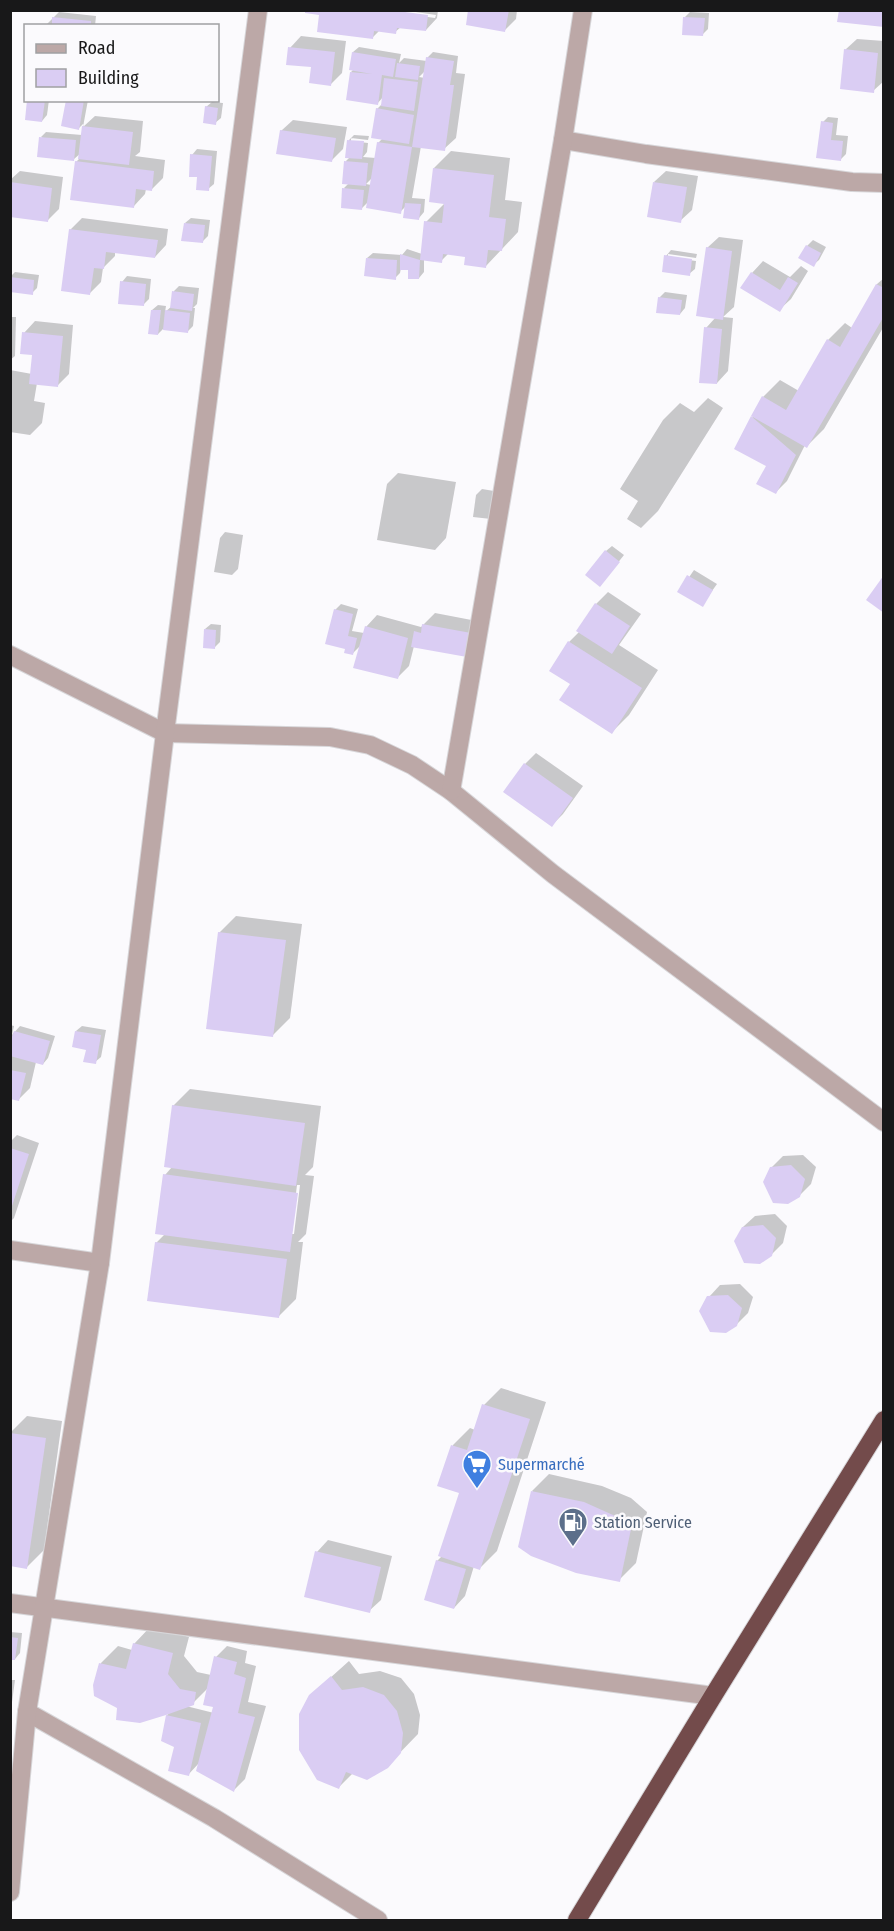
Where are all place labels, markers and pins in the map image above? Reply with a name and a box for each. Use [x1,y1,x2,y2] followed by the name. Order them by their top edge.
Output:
[461,1448,493,1490] supermarket icon: Supermarché
[498,1455,585,1474] place label: Supermarché
[557,1506,589,1548] fuel station icon: Station Service
[594,1513,692,1532] place label: Station Service

